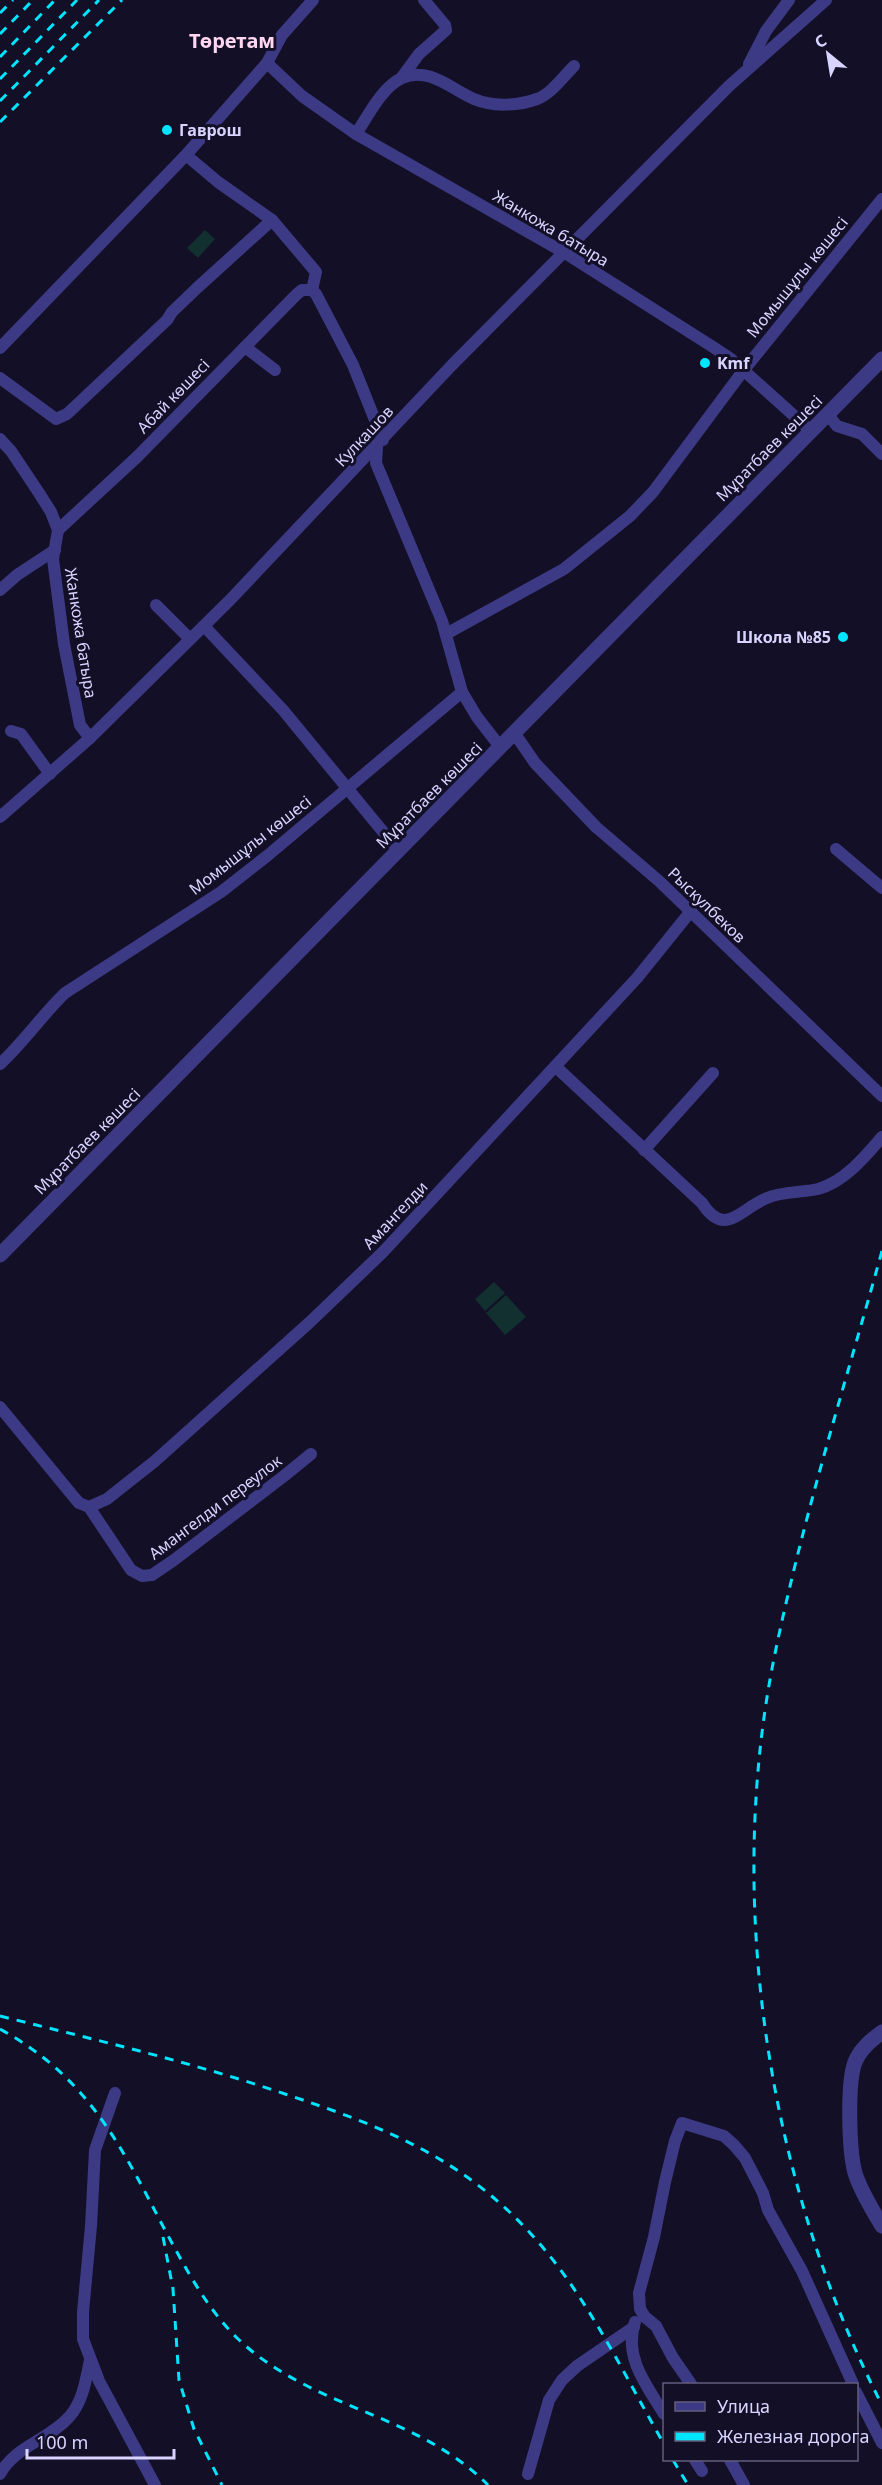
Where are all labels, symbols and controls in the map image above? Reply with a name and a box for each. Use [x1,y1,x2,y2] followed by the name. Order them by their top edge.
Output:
[798,24,858,84] north arrow
[189,27,275,54] district label: Төретам
[811,29,830,53] text: С
[179,119,242,141] place label: Гаврош
[160,123,174,137] marker: Гаврош
[489,185,613,271] street label: Жанкожа батыра
[741,212,853,342] street label: Момышұлы көшесі
[717,352,750,374] place label: Kmf
[132,354,214,438] street label: Абай көшесі
[698,356,712,370] marker: Kmf
[711,390,827,506] street label: Мұратбаев көшесі
[330,401,398,471] street label: Кулкашов
[60,566,102,700] street label: Жанкожа батыра
[736,626,831,648] place label: Школа №85
[836,630,850,644] marker: Школа №85
[371,737,487,853] street label: Мұратбаев көшесі
[184,790,316,900] street label: Момышұлы көшесі
[663,862,751,948] street label: Рыскулбеков
[29,1083,145,1199] street label: Мұратбаев көшесі
[358,1176,432,1254] street label: Амангелди
[144,1449,286,1564] street label: Амангелди переулок
[663,2383,858,2461] legend
[717,2394,770,2418] text: Улица
[27,2422,174,2460] scale bar
[717,2424,869,2448] text: Железная дорога
[36,2430,88,2454] text: 100 m

